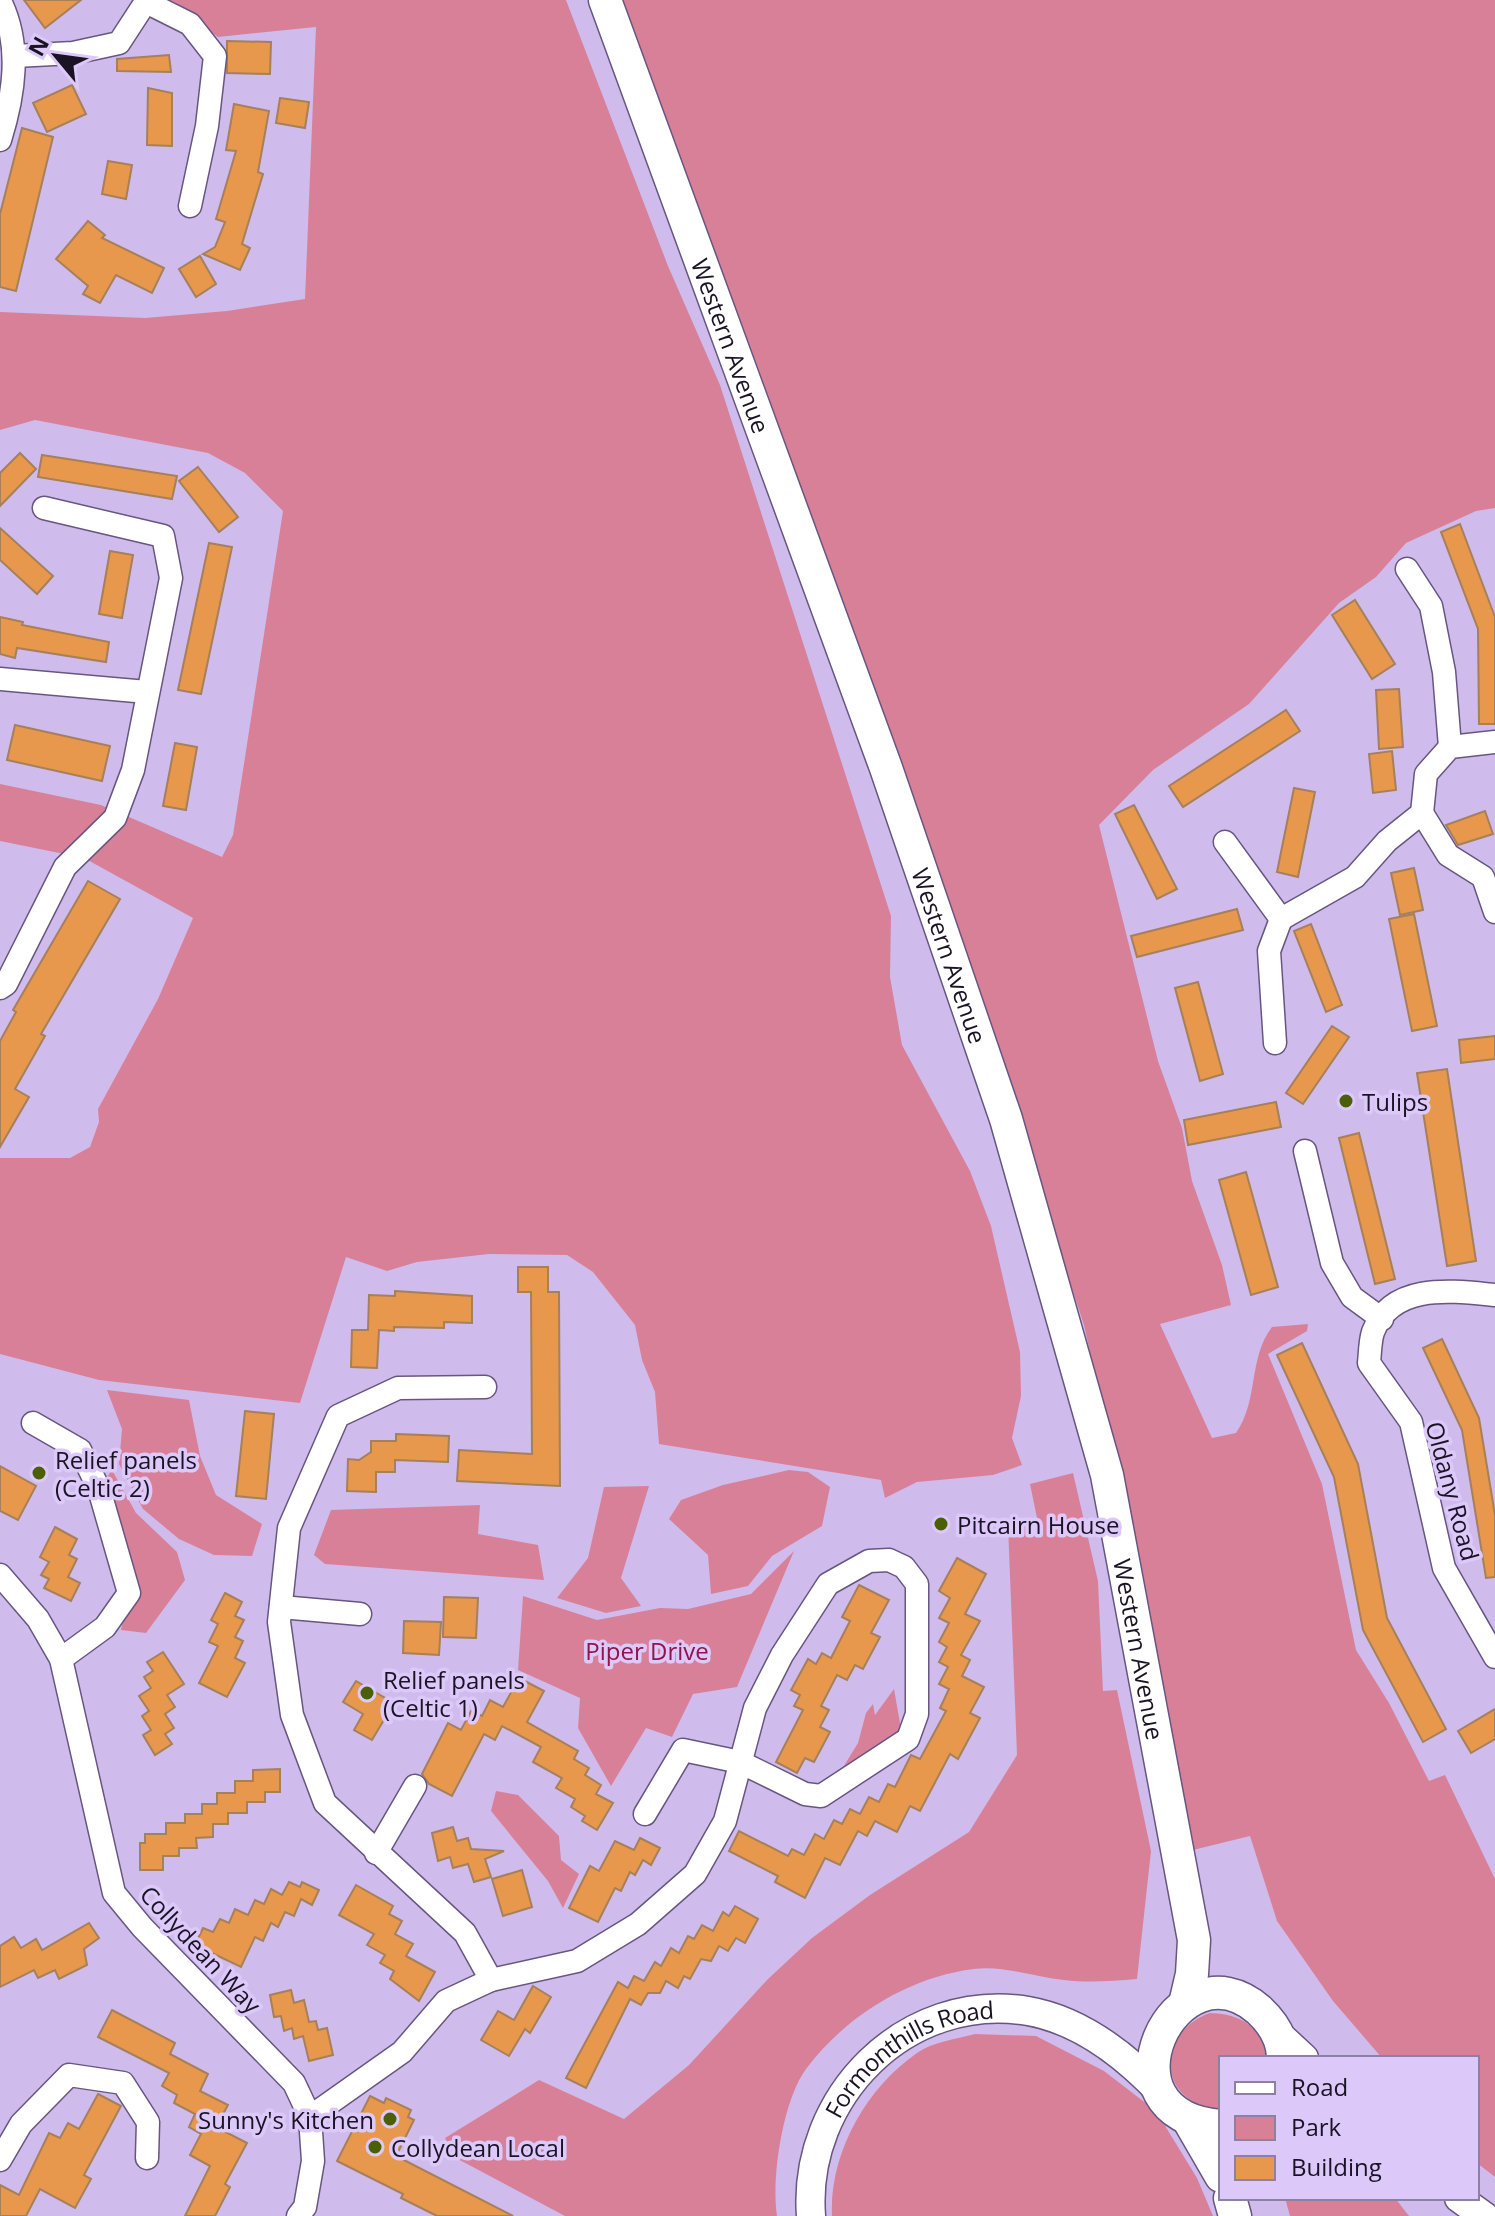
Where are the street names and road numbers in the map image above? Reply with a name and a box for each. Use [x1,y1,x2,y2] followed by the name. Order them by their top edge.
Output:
[684,254,778,437] street label: Western Avenue
[905,863,995,1048] street label: Western Avenue
[1419,1418,1487,1564] street label: Oldany Road
[1106,1556,1173,1742] street label: Western Avenue
[133,1878,270,2021] street label: Collydean Way
[816,1992,995,2123] street label: Formonthills Road

